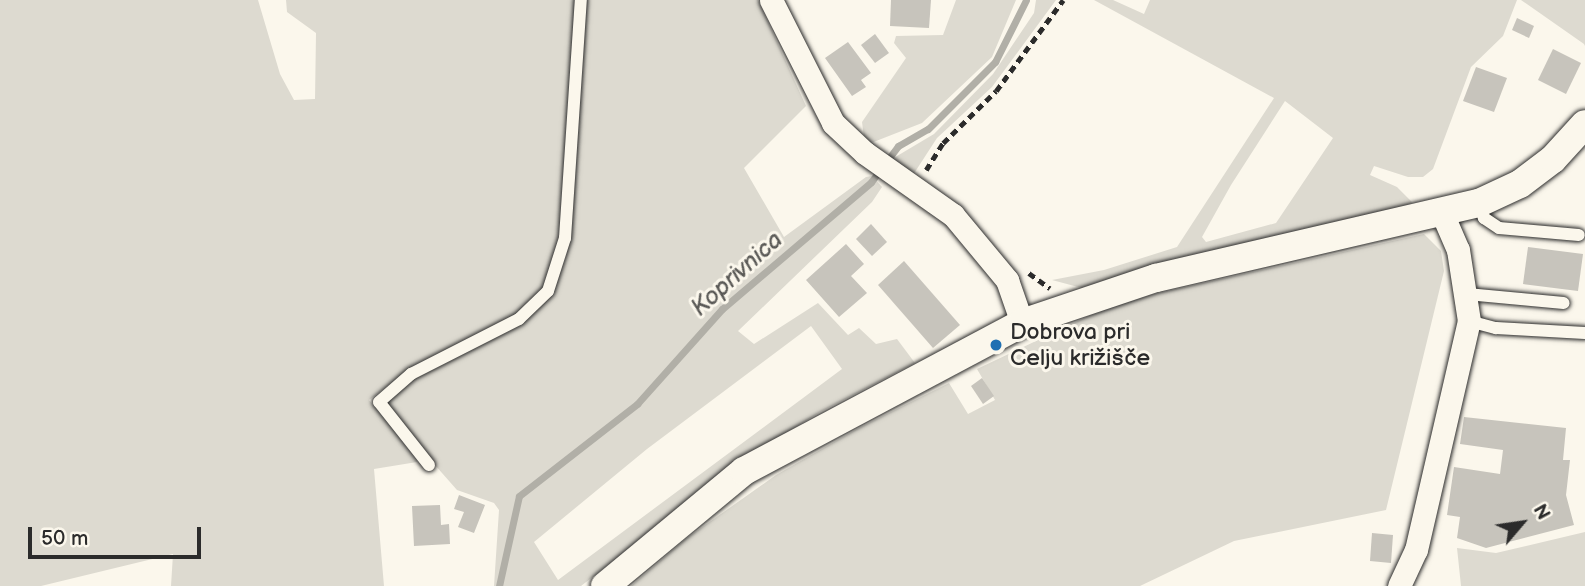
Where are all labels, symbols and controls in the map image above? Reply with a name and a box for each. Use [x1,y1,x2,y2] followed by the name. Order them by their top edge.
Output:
[685,226,789,322] water label: Koprivnica
[1010,318,1150,372] place label: Dobrova pri Celju križišče
[988,337,1004,353] marker: Dobrova pri Celju križišče
[1487,488,1557,558] north arrow
[1527,501,1554,524] text: N
[32,512,205,556] scale bar
[41,526,88,551] text: 50 m

